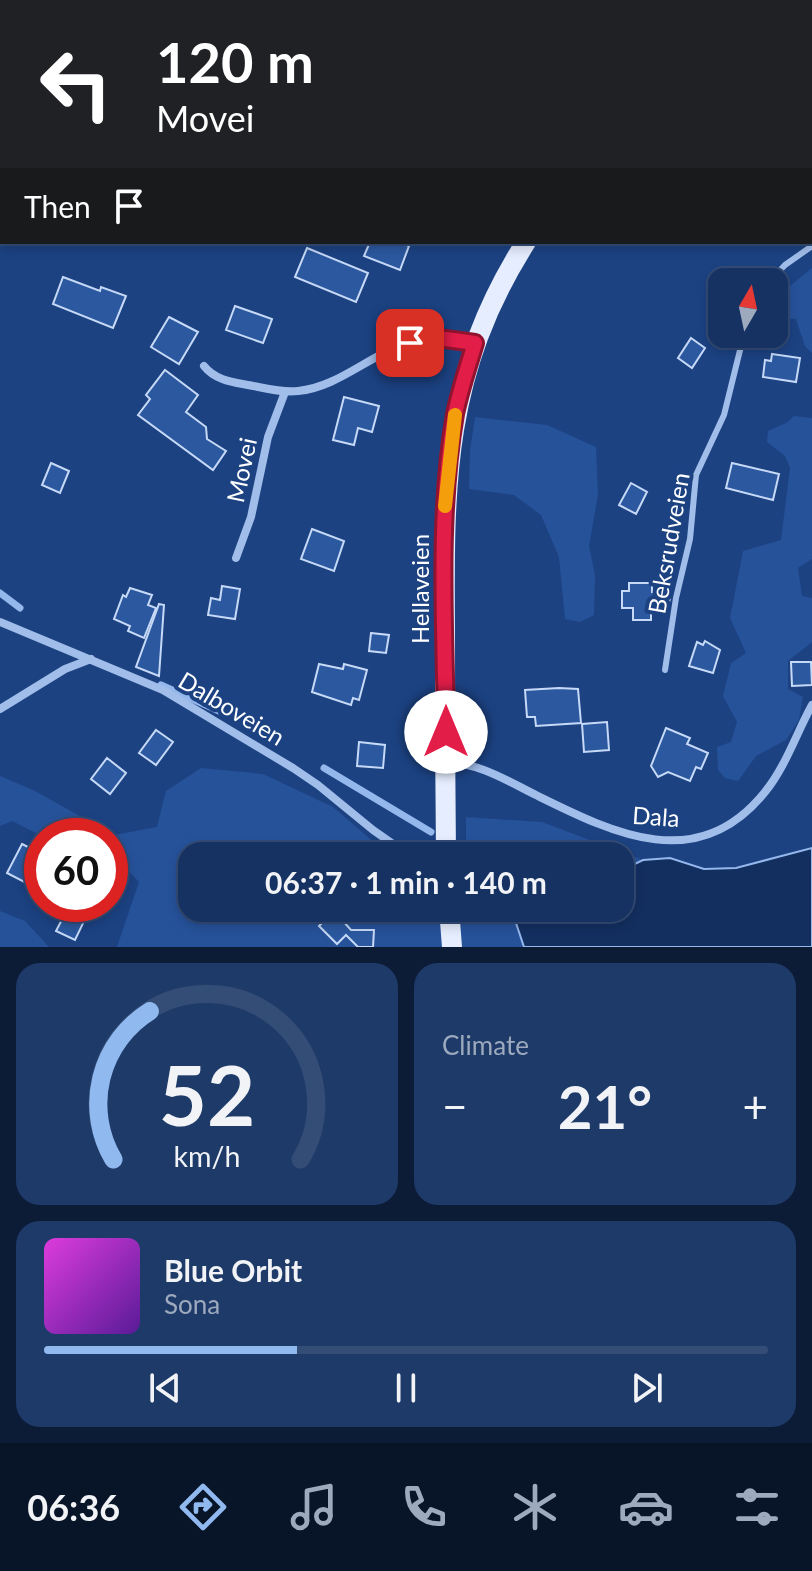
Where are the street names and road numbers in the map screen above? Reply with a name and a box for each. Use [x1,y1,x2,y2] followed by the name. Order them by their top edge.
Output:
[220,435,262,505] street label: Movei
[641,470,695,616] street label: Beksrudveien
[405,534,434,644] street label: Hellaveien
[174,665,290,751] street label: Dalboveien
[631,800,681,832] street label: Dala

